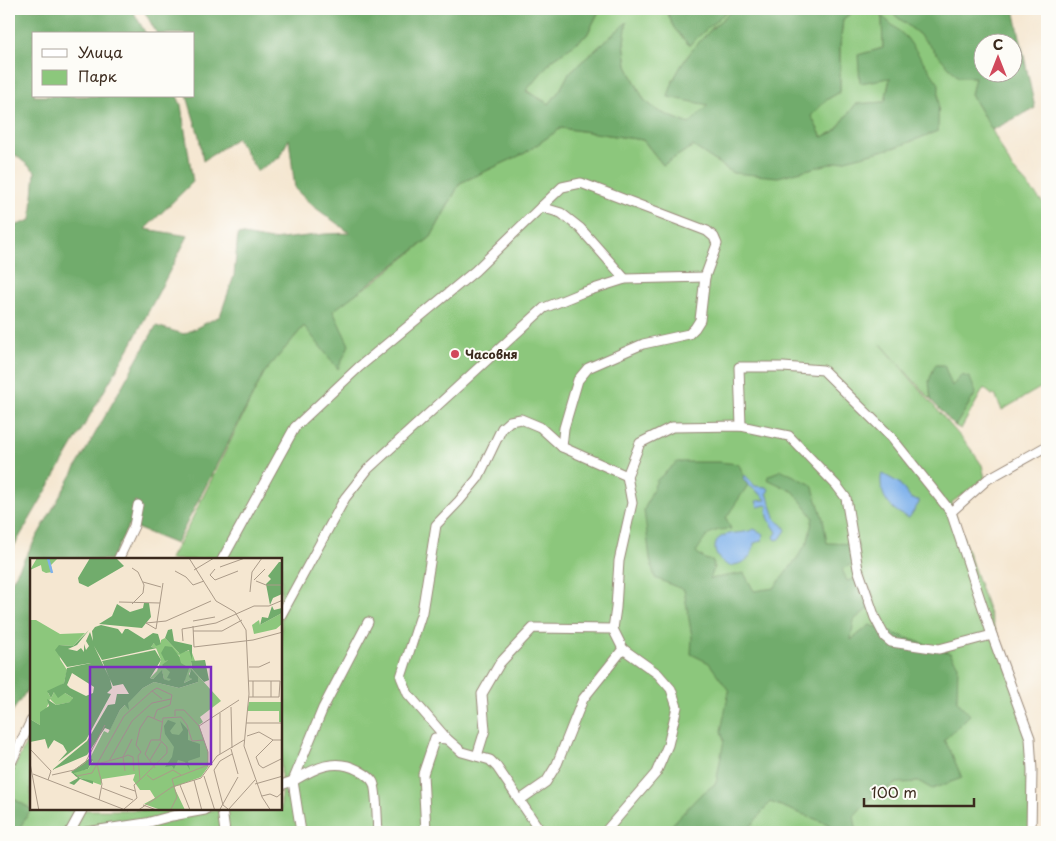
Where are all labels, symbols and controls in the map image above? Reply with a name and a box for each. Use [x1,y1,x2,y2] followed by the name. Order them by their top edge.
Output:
[32,32,195,98] legend
[974,32,1024,82] north arrow
[993,34,1003,55] text: С
[78,40,123,63] text: Улица
[78,64,117,87] text: Парк
[465,345,518,363] place label: Часовня
[449,348,461,360] marker: Часовня
[30,558,282,811] inset map
[864,776,974,808] scale bar
[871,780,917,803] text: 100 m

